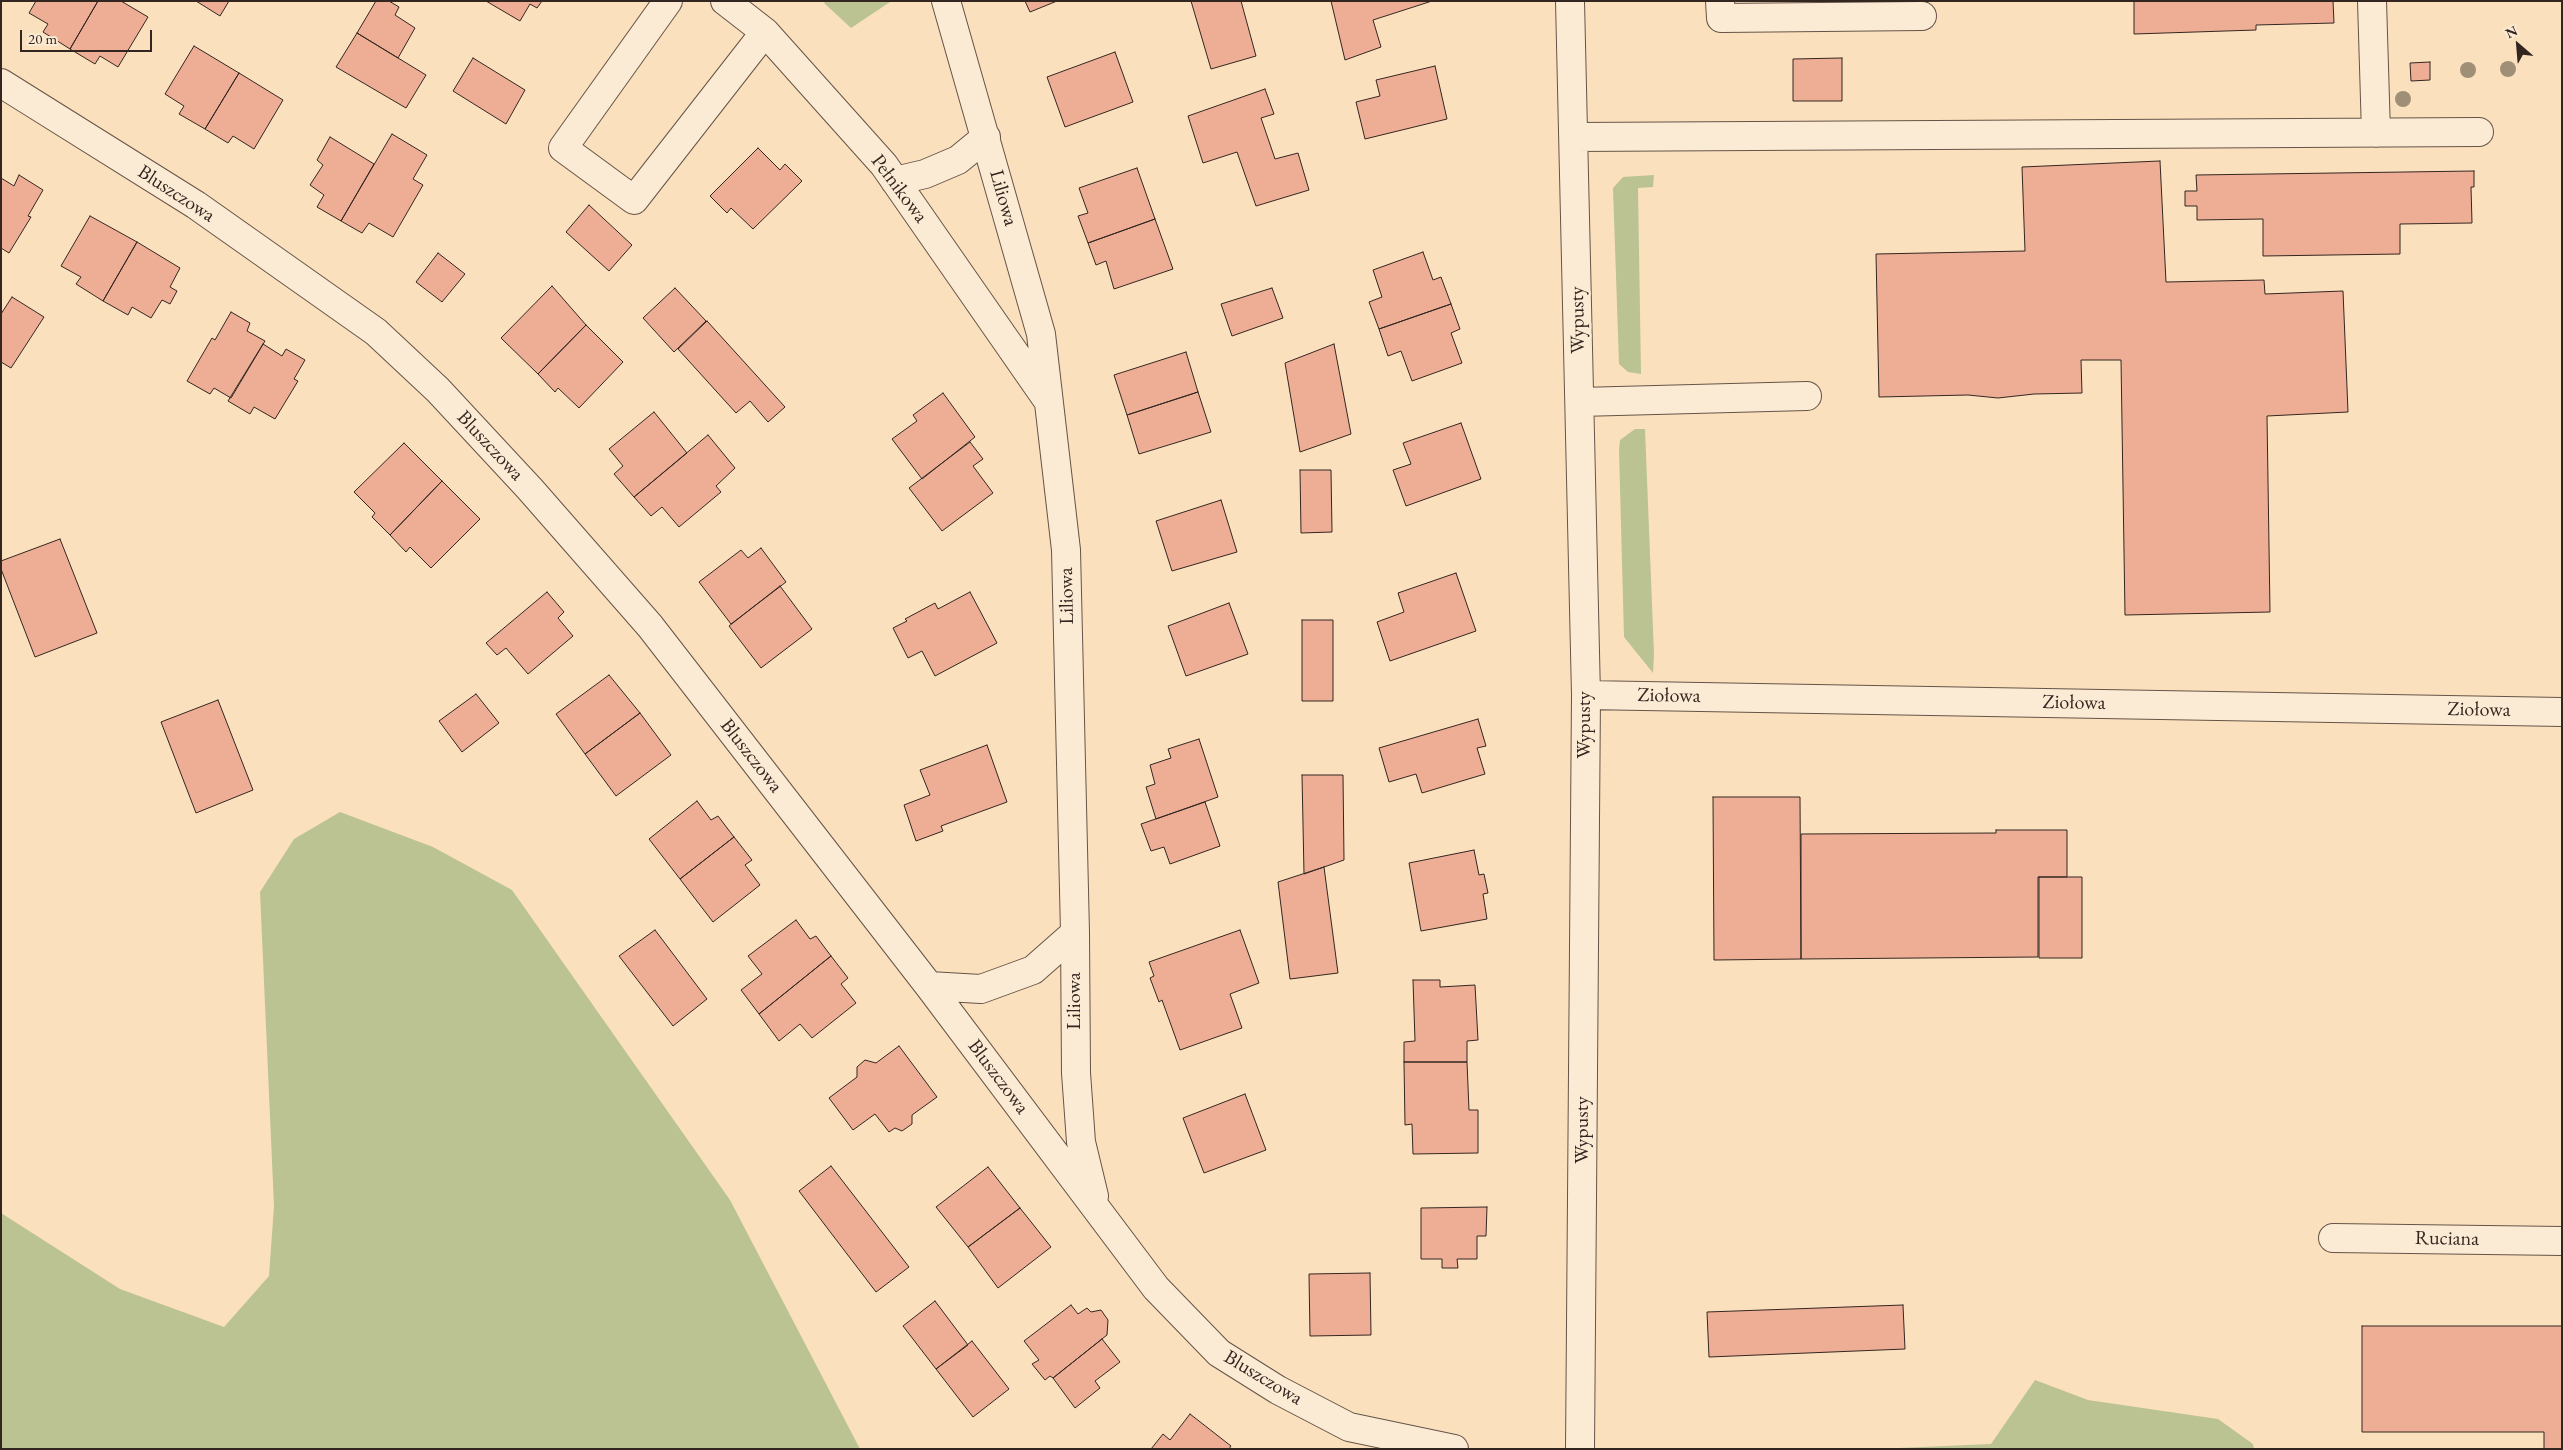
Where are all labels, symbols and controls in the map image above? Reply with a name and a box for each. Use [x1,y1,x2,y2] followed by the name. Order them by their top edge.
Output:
[22,20,155,52] scale bar
[2493,20,2543,70] north arrow
[2502,21,2520,42] text: N
[28,29,57,48] text: 20 m
[866,150,932,228] street label: Pełnikowa
[133,160,219,228] street label: Bluszczowa
[984,167,1022,229] street label: Liliowa
[1565,286,1591,354] street label: Wypusty
[451,406,529,486] street label: Bluszczowa
[1055,567,1079,625] street label: Liliowa
[1637,683,1701,709] street label: Ziołowa
[2042,690,2106,716] street label: Ziołowa
[1573,691,1597,759] street label: Wypusty
[2447,697,2511,723] street label: Ziołowa
[715,714,787,798] street label: Bluszczowa
[1063,972,1087,1030] street label: Liliowa
[962,1035,1034,1119] street label: Bluszczowa
[1571,1096,1595,1164] street label: Wypusty
[2415,1226,2479,1252] street label: Ruciana
[1219,1345,1307,1411] street label: Bluszczowa

